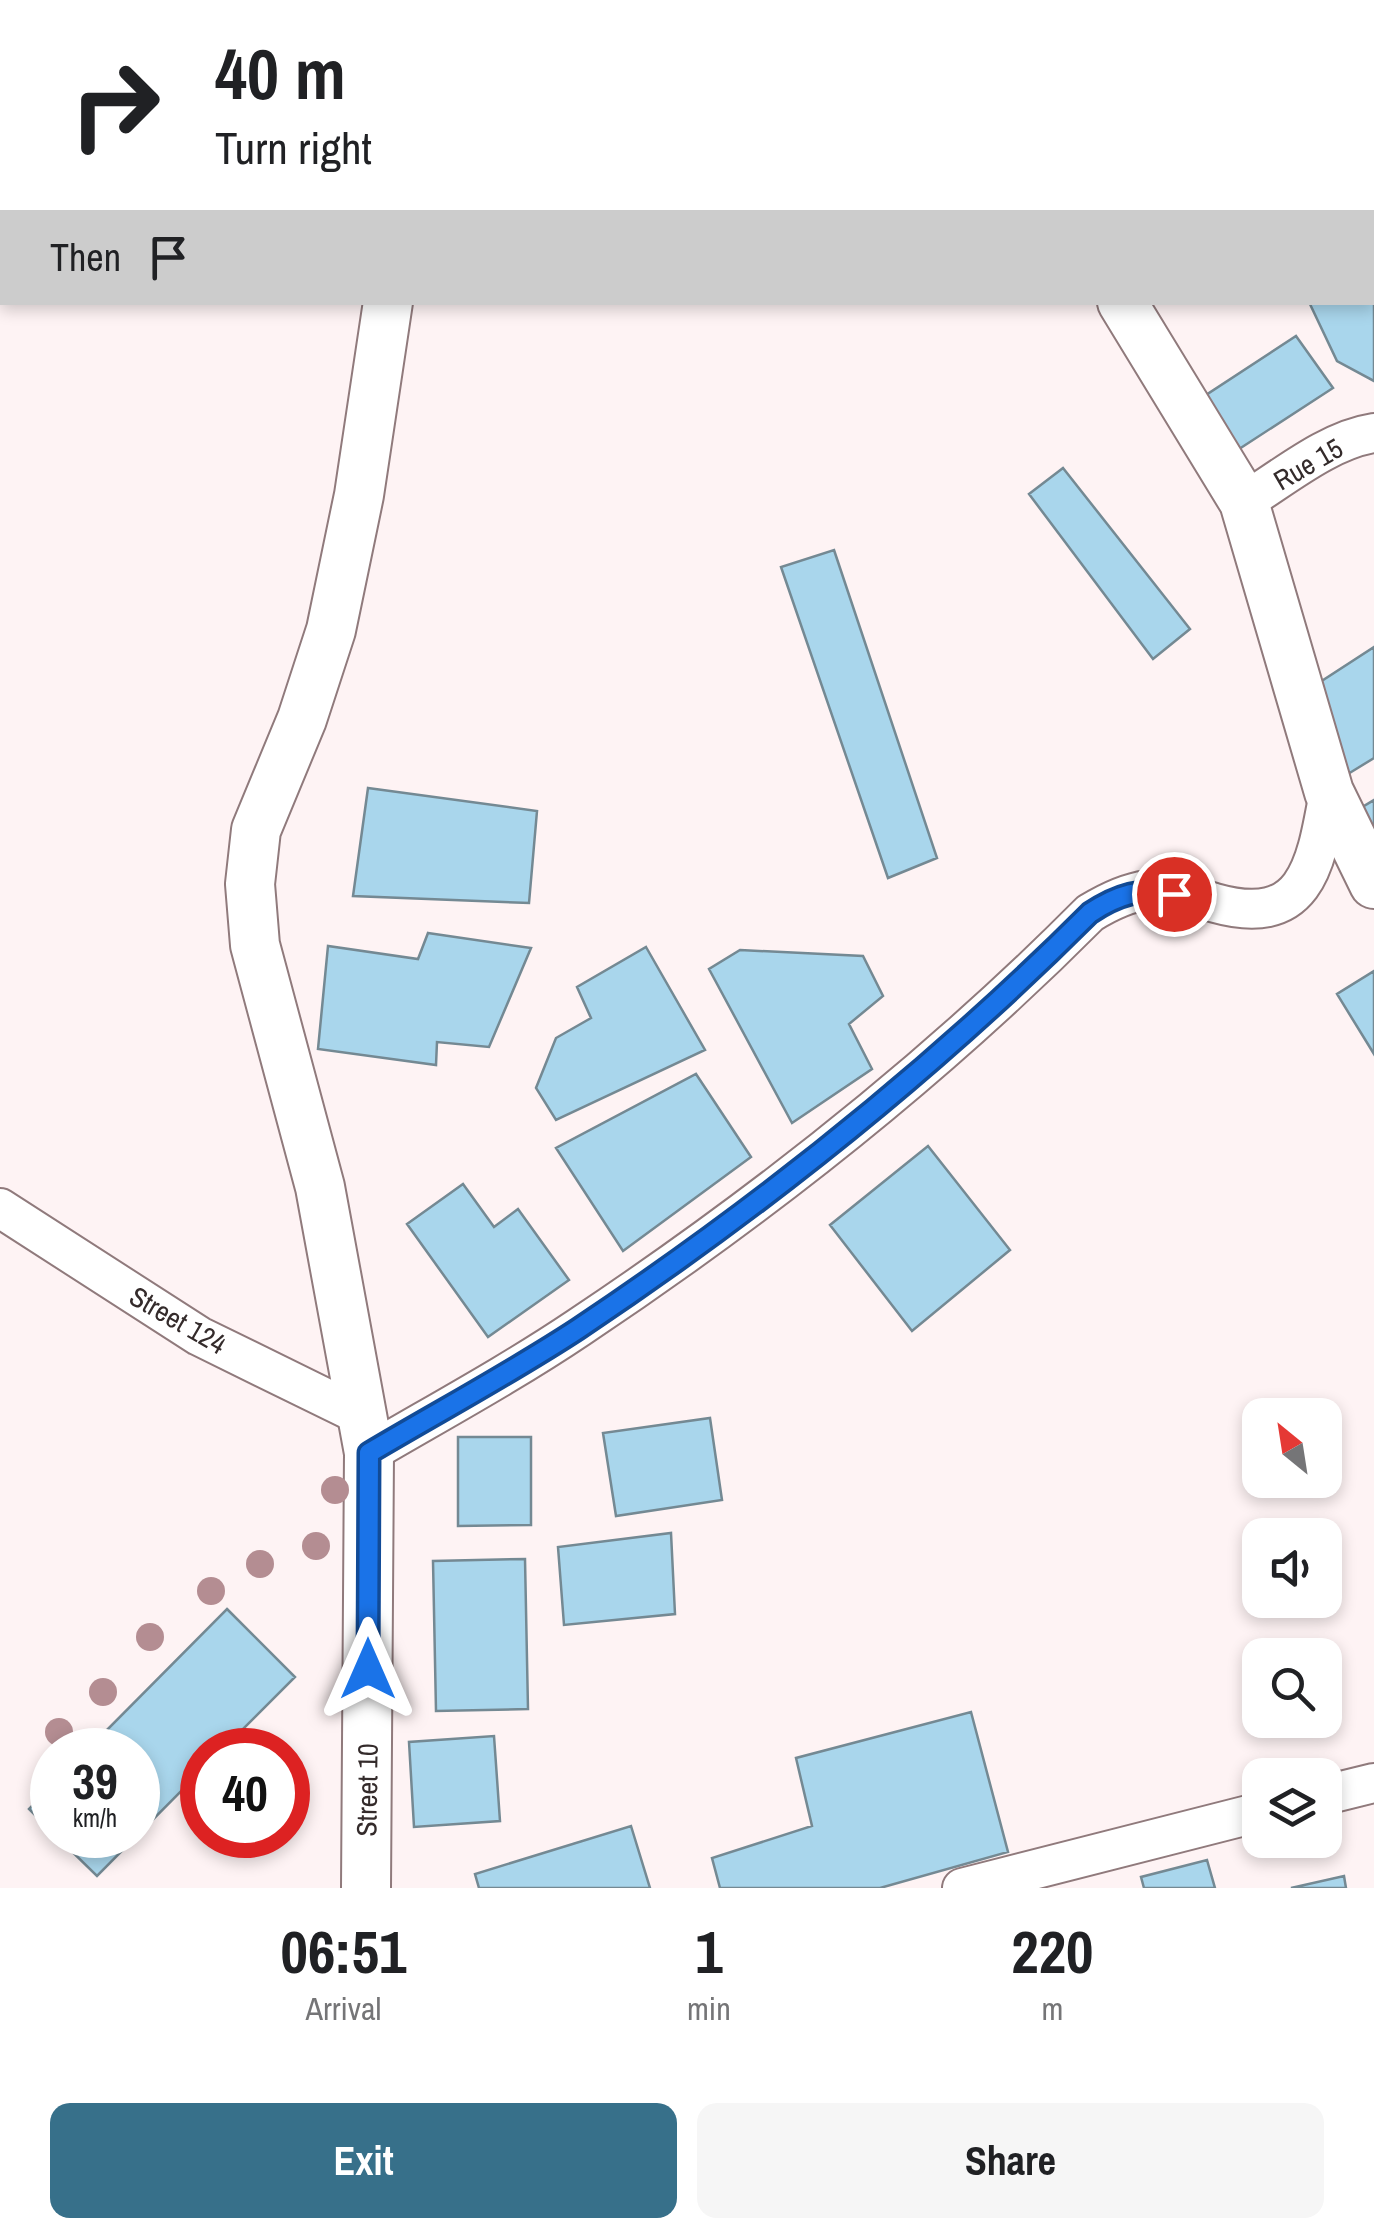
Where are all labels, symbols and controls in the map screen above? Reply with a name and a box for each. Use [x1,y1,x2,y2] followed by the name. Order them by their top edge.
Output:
[215,27,346,121] text: 40 m
[50,40,180,170] icon: right
[215,117,372,178] text: Turn right
[141,230,196,285] icon: arrive
[50,232,121,283] text: Then
[1266,429,1350,499] street label: Rue 15
[1132,852,1217,937] pin
[1147,867,1202,922] icon: arrive
[123,1277,234,1363] street label: Street 124
[1242,1398,1342,1498] north arrow
[1242,1398,1342,1858] map controls
[1242,1518,1342,1618] button: sound
[316,1617,420,1721] position arrow
[1242,1638,1342,1738] button: search
[180,1728,310,1858] speed limit sign: 40
[347,1743,387,1837] street label: Street 10
[72,1747,118,1815] text: 39
[1242,1758,1342,1858] button: layers
[73,1801,117,1835] text: km/h
[281,1911,406,1992] text: 06:51
[695,1911,723,1992] text: 1
[1011,1911,1093,1992] text: 220
[306,1987,381,2030] text: Arrival
[687,1987,731,2030] text: min
[1041,1987,1063,2030] text: m
[50,2103,677,2218] button: Exit
[697,2103,1324,2218] button: Share

